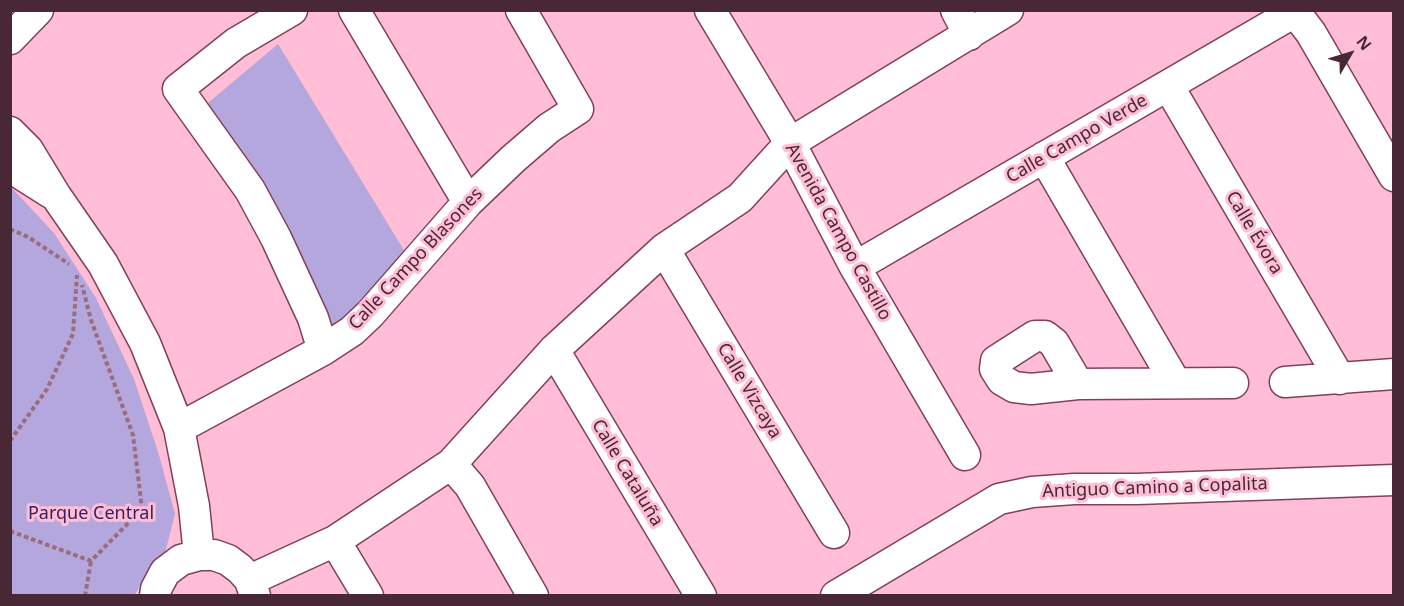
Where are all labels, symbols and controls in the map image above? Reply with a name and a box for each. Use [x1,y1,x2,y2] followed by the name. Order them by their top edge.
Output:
[1320,24,1380,84] north arrow
[1352,31,1377,55] text: N
[1003,90,1151,188] street label: Calle Campo Verde
[780,140,896,324] street label: Avenida Campo Castillo
[345,183,487,335] street label: Calle Campo Blasones
[1221,188,1287,278] street label: Calle Évora
[712,339,786,443] street label: Calle Vizcaya
[587,416,667,530] street label: Calle Cataluña
[1042,473,1268,503] street label: Antiguo Camino a Copalita
[28,503,154,525] park label: Parque Central

